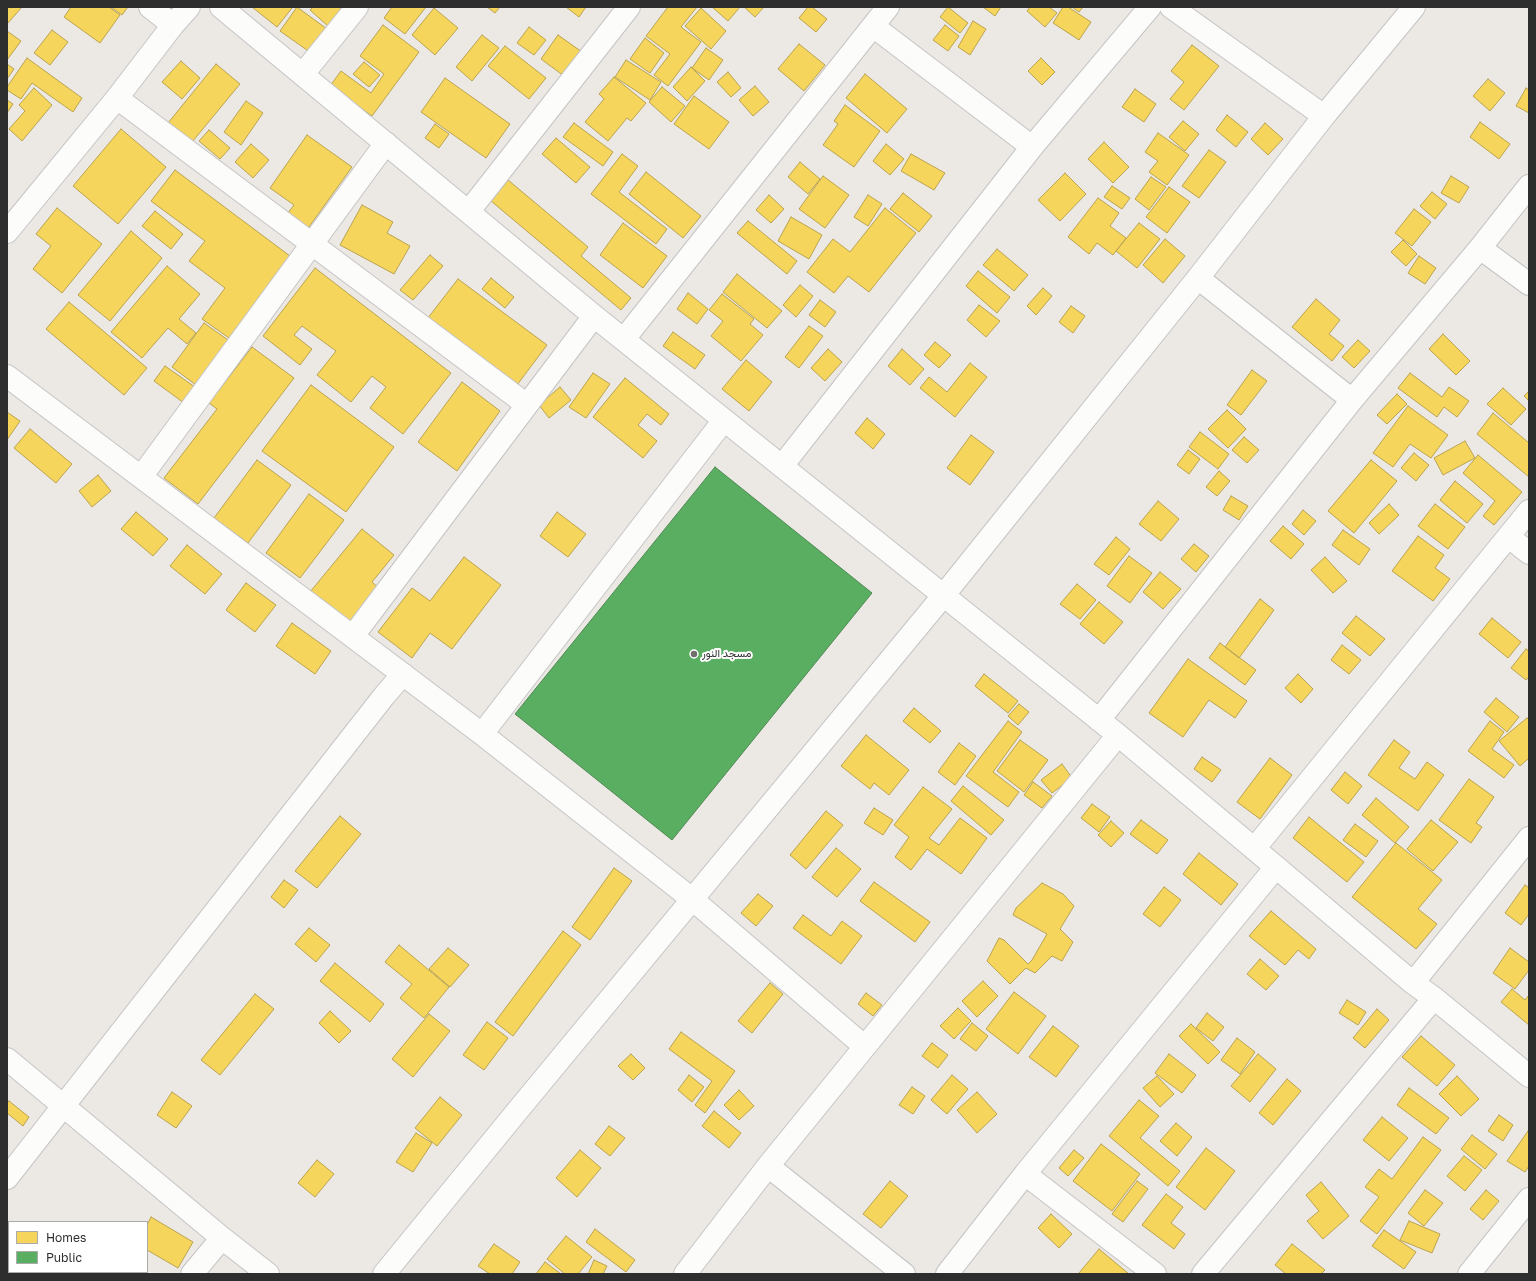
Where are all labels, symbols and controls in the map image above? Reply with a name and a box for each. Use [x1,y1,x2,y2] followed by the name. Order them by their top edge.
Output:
[702,647,751,661] place label: مسجد النور
[689,649,699,659] marker: مسجد النور
[8,1221,148,1273] legend
[46,1230,86,1245] text: Homes
[46,1250,82,1265] text: Public

